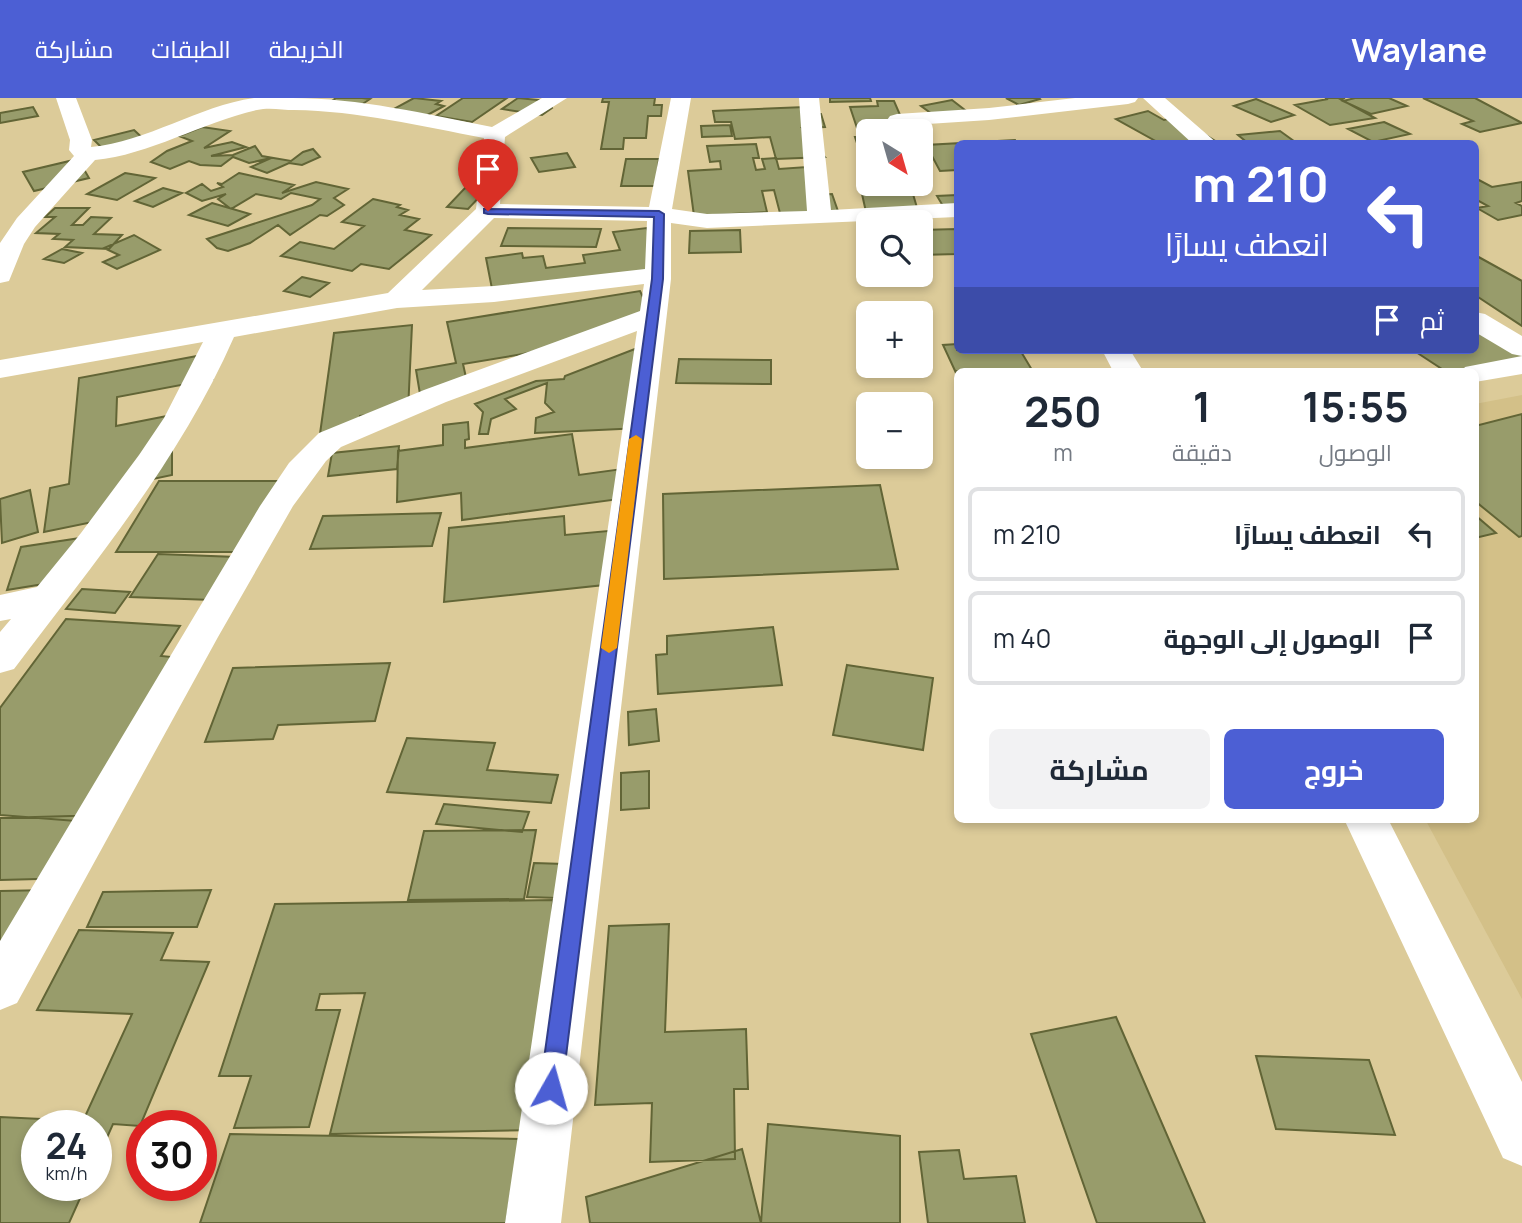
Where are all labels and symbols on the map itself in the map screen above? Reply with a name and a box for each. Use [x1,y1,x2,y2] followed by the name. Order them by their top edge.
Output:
[856,119,933,196] north arrow
[458,139,518,211] pin
[514,1051,588,1125] position arrow
[126,1110,217,1201] speed limit sign: 30

